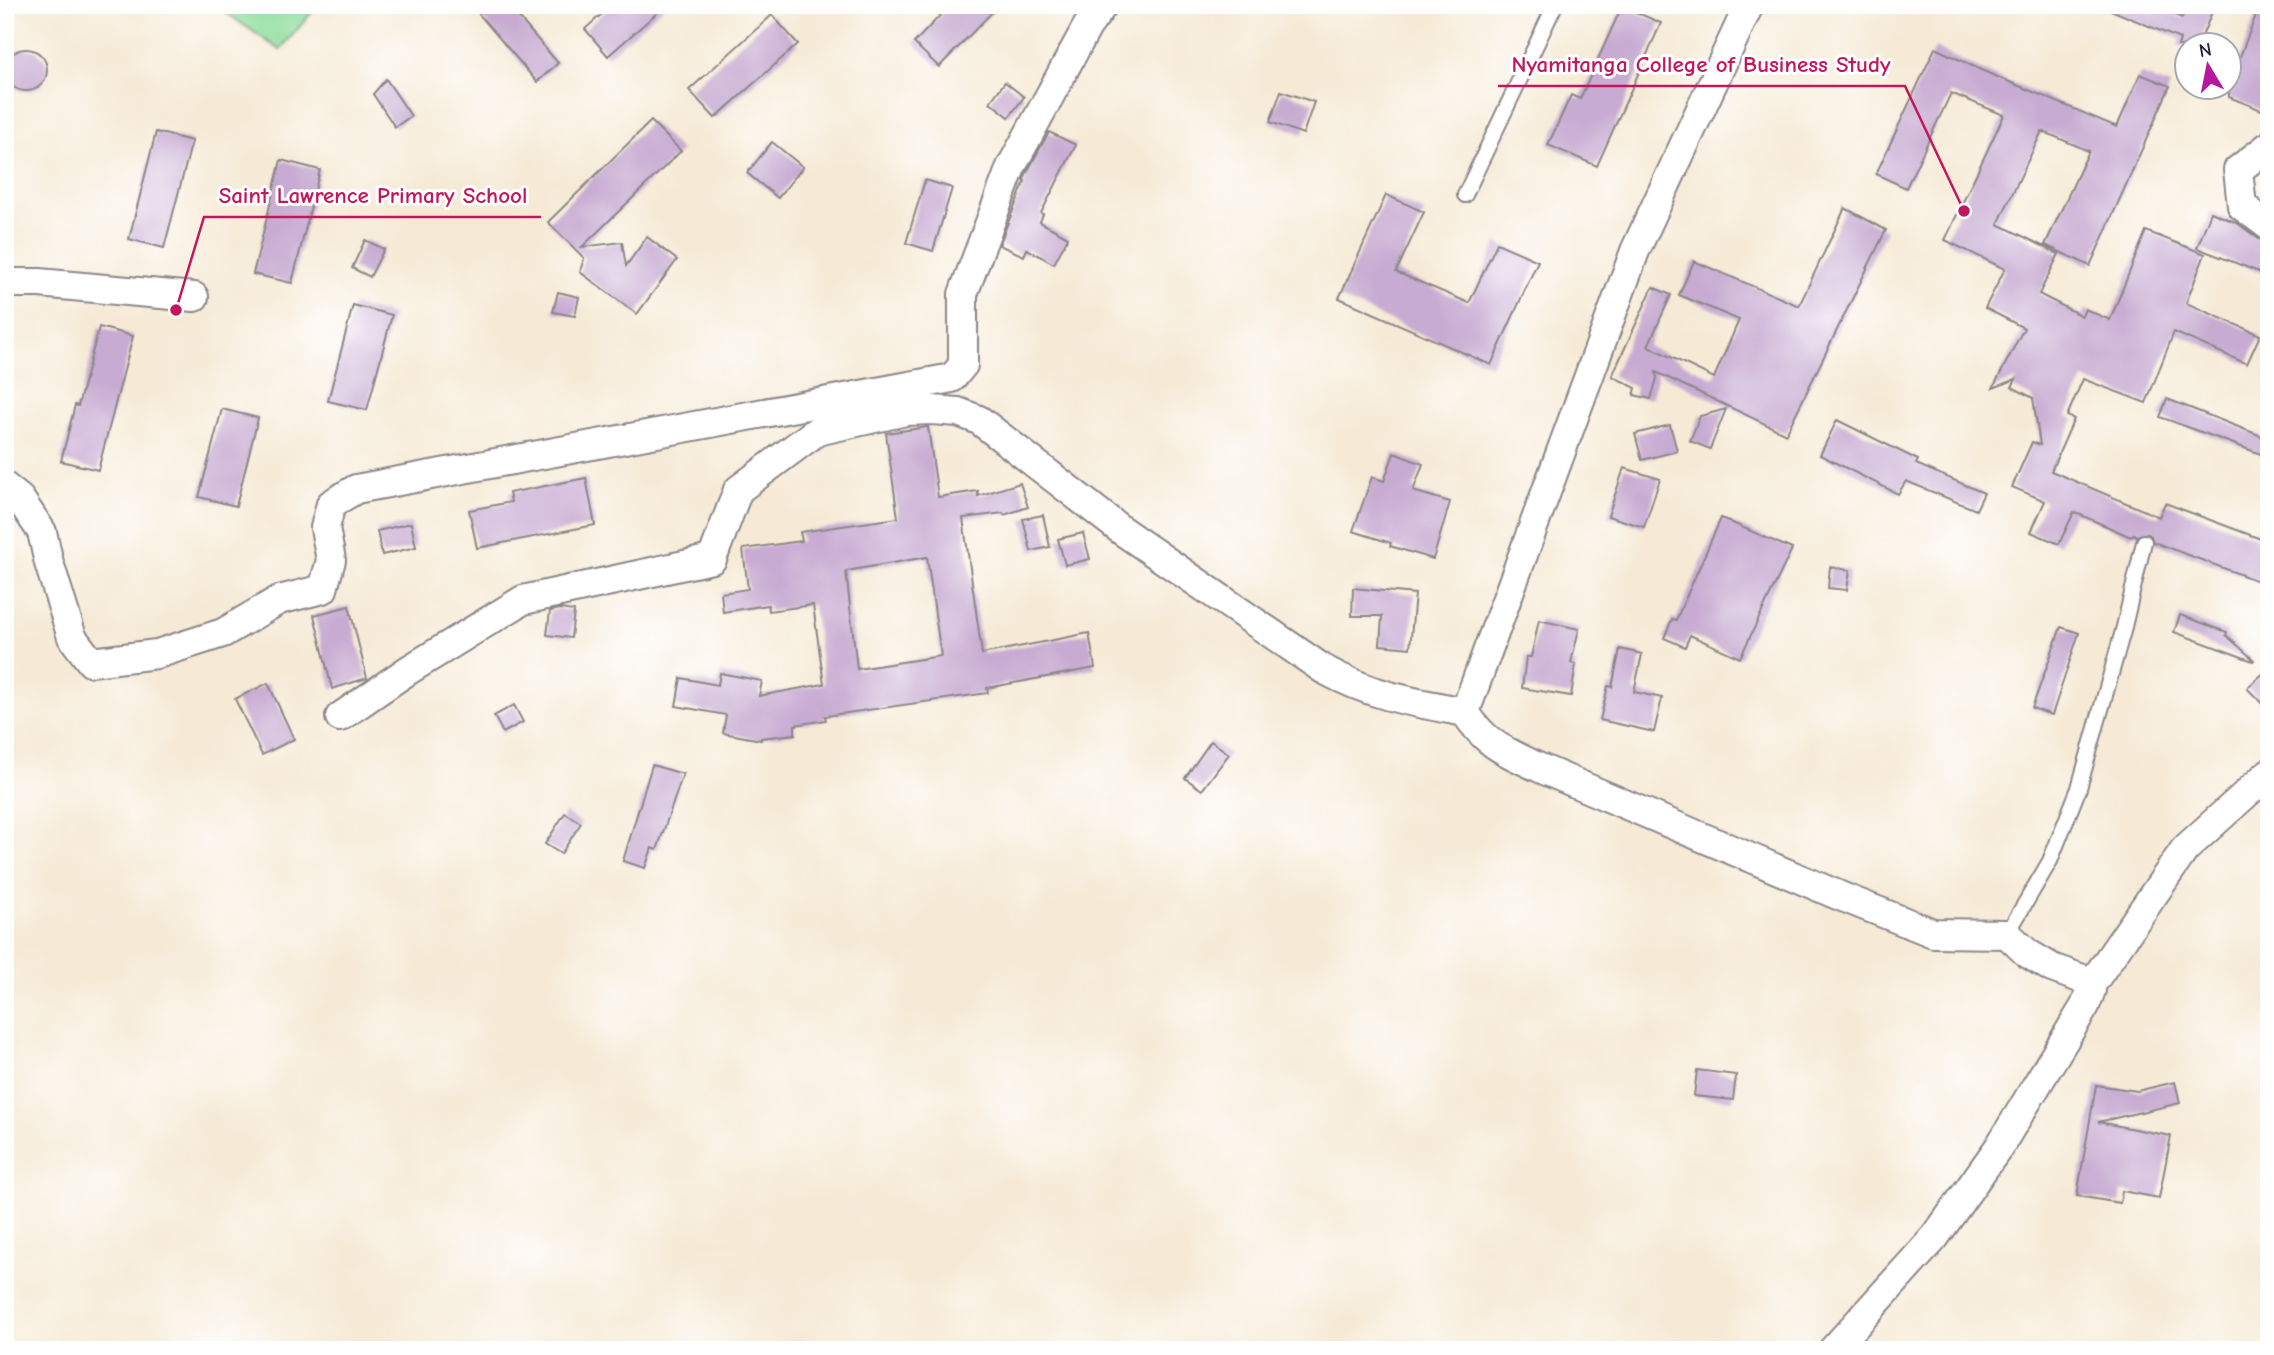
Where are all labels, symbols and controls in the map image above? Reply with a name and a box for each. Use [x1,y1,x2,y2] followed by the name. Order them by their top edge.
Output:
[2172,32,2242,102] north arrow
[2197,38,2213,62] text: N
[1498,42,1905,86] callout: Nyamitanga College of Business Study
[1511,51,1891,78] text: Nyamitanga College of Business Study
[204,173,541,217] callout: Saint Lawrence Primary School
[219,182,527,209] text: Saint Lawrence Primary School

